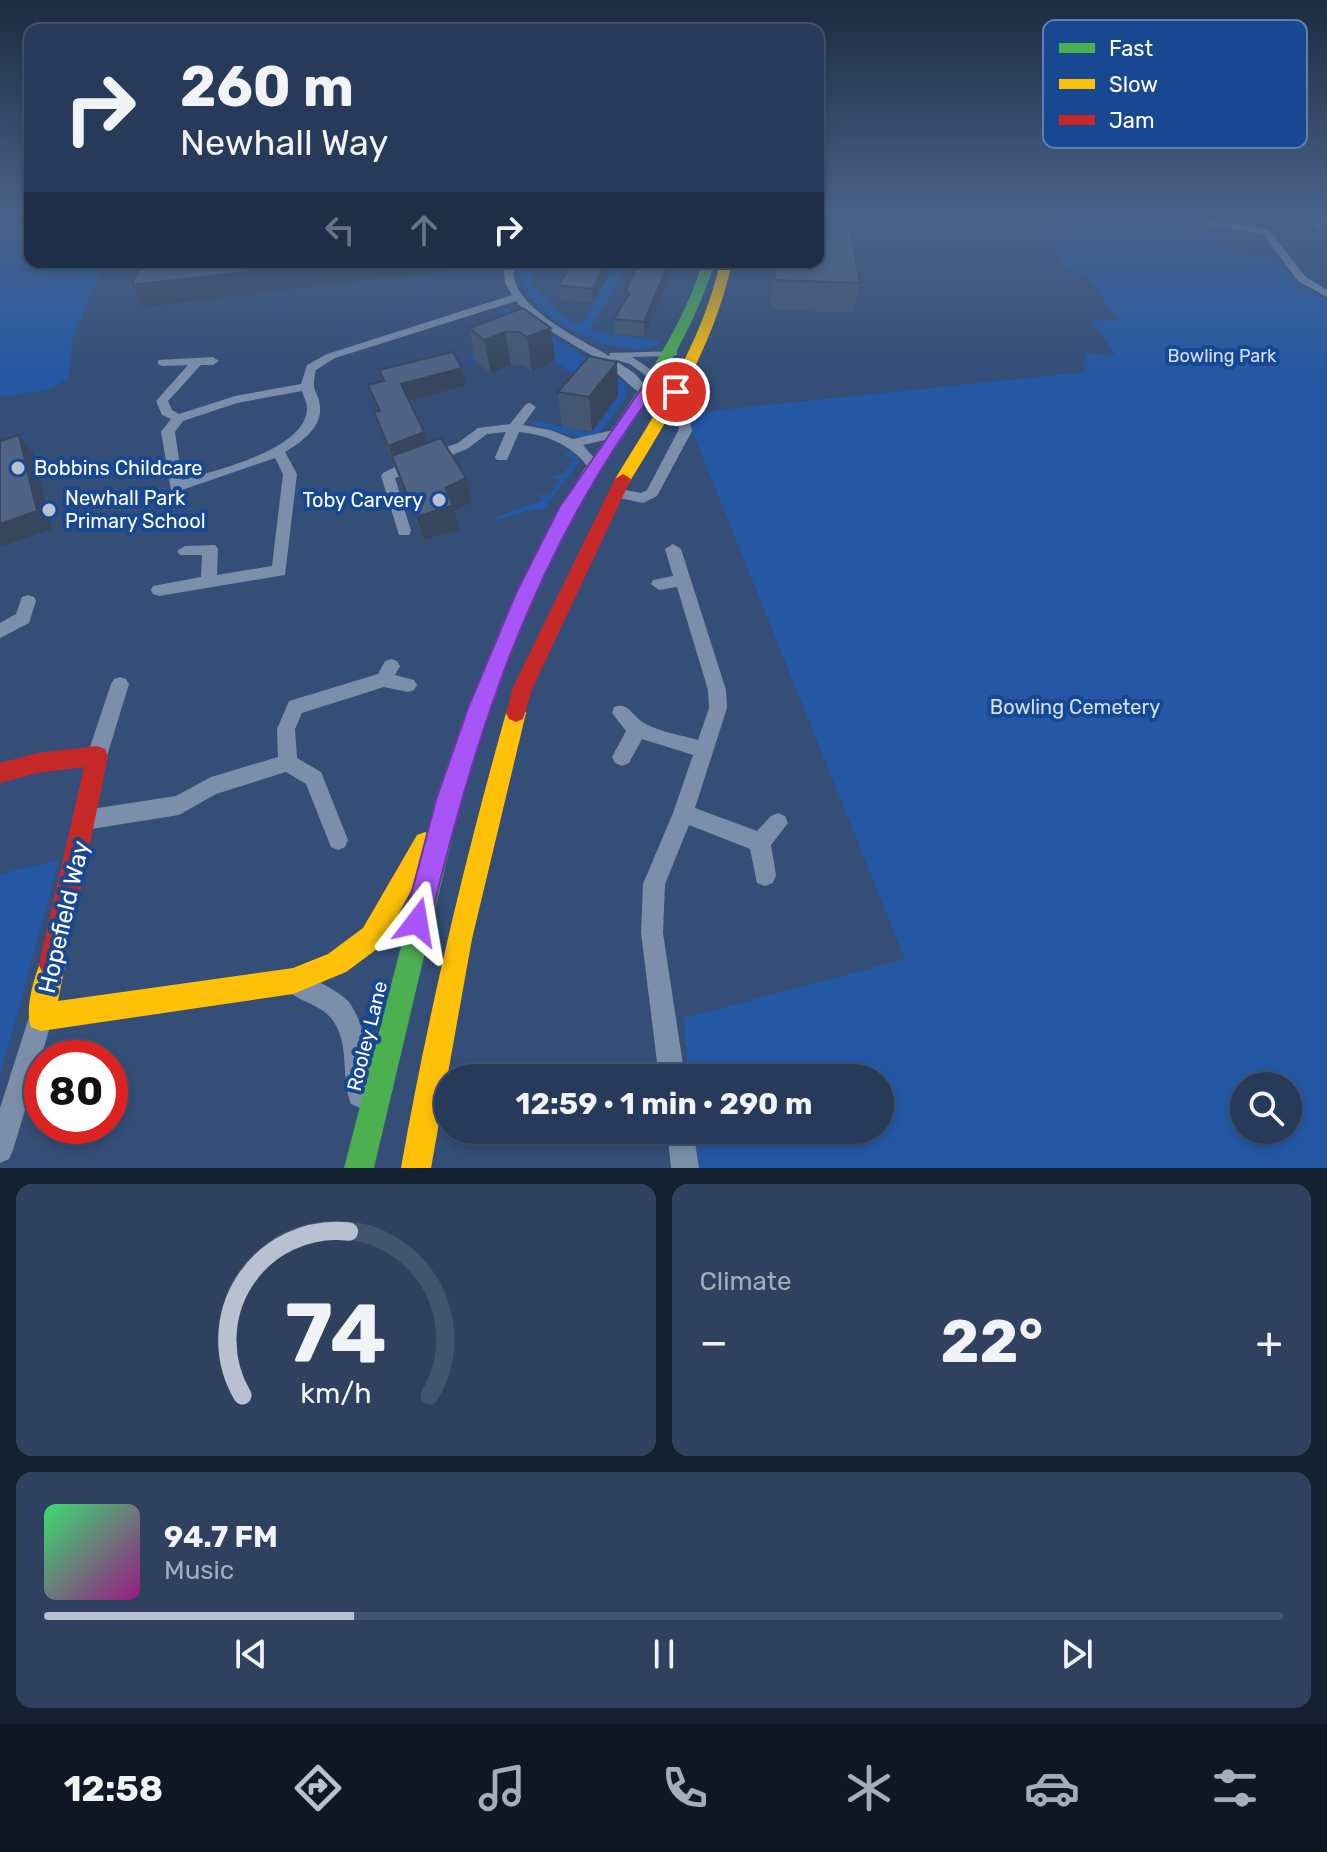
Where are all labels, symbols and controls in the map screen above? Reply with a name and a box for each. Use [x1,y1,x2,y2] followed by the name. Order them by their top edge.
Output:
[1043,20,1307,148] legend
[1109,35,1154,62] text: Fast
[180,54,354,120] text: 260 m
[48,56,152,160] icon: right
[1109,71,1158,98] text: Slow
[1109,107,1155,134] text: Jam
[180,121,388,164] text: Newhall Way
[318,208,362,252] icon: left
[402,208,446,252] icon: ahead
[486,208,530,252] icon: right
[1168,345,1277,367] park label: Bowling Park
[642,358,710,426] pin
[654,370,698,414] icon: arrive
[34,456,203,480] place label: Bobbins Childcare
[9,459,27,477] marker: Bobbins Childcare
[65,486,206,533] place label: Newhall Park Primary School
[302,488,423,512] place label: Toby Carvery
[430,491,448,509] marker: Toby Carvery
[40,501,58,519] marker: Newhall Park Primary School
[990,695,1160,719] park label: Bowling Cemetery
[33,838,95,996] street label: Hopefield Way
[375,880,459,964] position arrow
[342,978,392,1094] street label: Rooley Lane
[24,1040,128,1144] speed limit sign: 80
[1230,1072,1302,1144] map controls
[1230,1072,1302,1144] button: search
[516,1086,812,1122] text: 12:59 · 1 min · 290 m
[700,1266,792,1297] text: Climate
[285,1284,387,1383] text: 74
[941,1306,1043,1377] text: 22°
[700,1316,728,1368] text: −
[1256,1316,1283,1368] text: +
[300,1376,371,1410] text: km/h
[164,1519,278,1555] text: 94.7 FM
[164,1555,234,1586] text: Music
[229,1632,273,1676] icon: previous
[642,1632,686,1676] icon: pause
[1055,1632,1099,1676] icon: next
[290,1760,346,1816] icon: directions
[474,1760,530,1816] icon: music
[657,1760,713,1816] icon: phone
[841,1760,897,1816] icon: climate
[1024,1760,1080,1816] icon: car
[1207,1760,1263,1816] icon: filters
[64,1767,163,1810] text: 12:58

